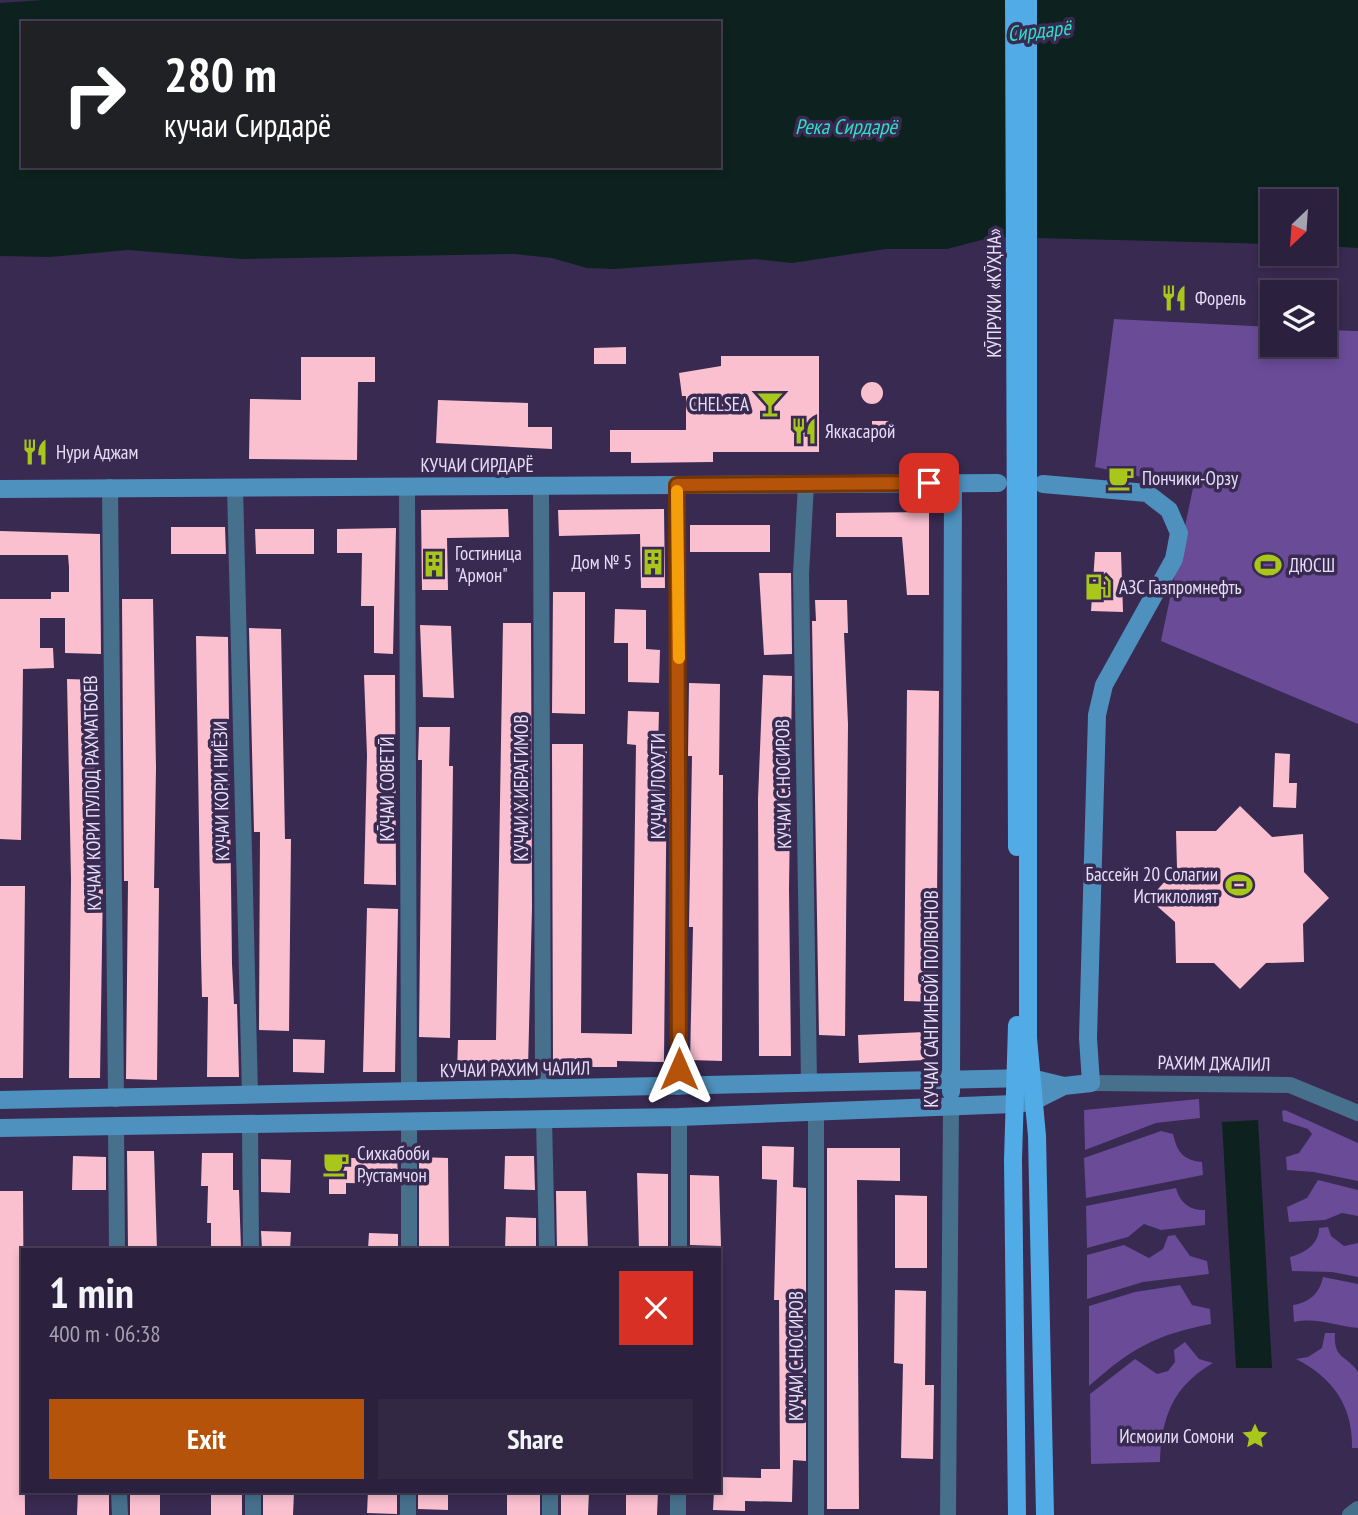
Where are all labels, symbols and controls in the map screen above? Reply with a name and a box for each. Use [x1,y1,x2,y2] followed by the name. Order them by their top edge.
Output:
[1006,14,1074,47] water label: Сирдарё
[164,42,277,106] text: 280 m
[49,49,140,140] icon: right
[164,104,331,146] text: кучаи Сирдарё
[795,113,899,140] water label: Река Сирдарё
[1260,189,1337,266] north arrow
[1260,189,1337,357] map controls
[982,228,1006,358] street label: КӮПРУКИ «КӮҲНА»
[1260,280,1337,357] button: layers
[1159,283,1189,313] restaurant icon: Форель
[1195,286,1246,310] place label: Форель
[755,389,785,419] bar icon: CHELSEA
[689,392,749,416] place label: CHELSEA
[789,416,819,446] restaurant icon: Яккасарой
[825,419,895,443] place label: Яккасарой
[20,437,50,467] restaurant icon: Нури Аджам
[56,440,138,464] place label: Нури Аджам
[420,453,534,477] street label: КУЧАИ СИРДАРЁ
[899,453,959,513] pin
[1106,463,1136,493] cafe icon: Пончики-Орзу
[910,464,948,502] icon: arrive
[1142,466,1239,490] place label: Пончики-Орзу
[455,541,522,587] place label: Гостиница "Армон"
[638,547,668,577] building icon: Дом № 5
[419,549,449,579] building icon: Гостиница "Армон"
[572,550,632,574] place label: Дом № 5
[1253,550,1283,580] sports icon: ДЮСШ
[1289,553,1335,577] place label: ДЮСШ
[1083,572,1113,602] fuel station icon: АЗС Газпромнефть
[1119,575,1242,599] place label: АЗС Газпромнефть
[78,675,106,911] street label: КУЧАИ КОРИ ПУЛОД РАХМАТБОЕВ
[509,715,533,861] street label: КУЧАИ Х.ИБРАГИМОВ
[770,719,796,849] street label: КУЧАИ С.НОСИРОВ
[208,721,234,861] street label: КУЧАИ КОРИ НИЁЗИ
[646,733,670,839] street label: КУЧАИ ЛОХУТИ
[375,736,399,842] street label: КӮЧАИ СОВЕТӢ
[1085,862,1219,908] place label: Бассейн 20 Солагии Истиклолият
[1224,870,1254,900] sports icon: Бассейн 20 Солагии Истиклолият
[919,890,943,1108] street label: КУЧАИ САНГИНБОЙ ПОЛВОНОВ
[642,1032,716,1106] position arrow
[1157,1050,1271,1076] street label: РАХИМ ДЖАЛИЛ
[440,1056,590,1082] street label: КУЧАИ РАХИМ ЧАЛИЛ
[357,1141,430,1187] place label: Сихкабоби Рустамчон
[321,1149,351,1179] cafe icon: Сихкабоби Рустамчон
[49,1265,134,1320] text: 1 min
[619,1271,693,1345] button: close
[784,1291,808,1421] street label: КУЧАИ С.НОСИРОВ
[49,1319,161,1348] text: 400 m · 06:38
[49,1399,364,1479] button: Exit
[378,1399,693,1479] button: Share
[1240,1421,1270,1451] place icon: Исмоили Сомони
[1119,1424,1234,1448] place label: Исмоили Сомони

